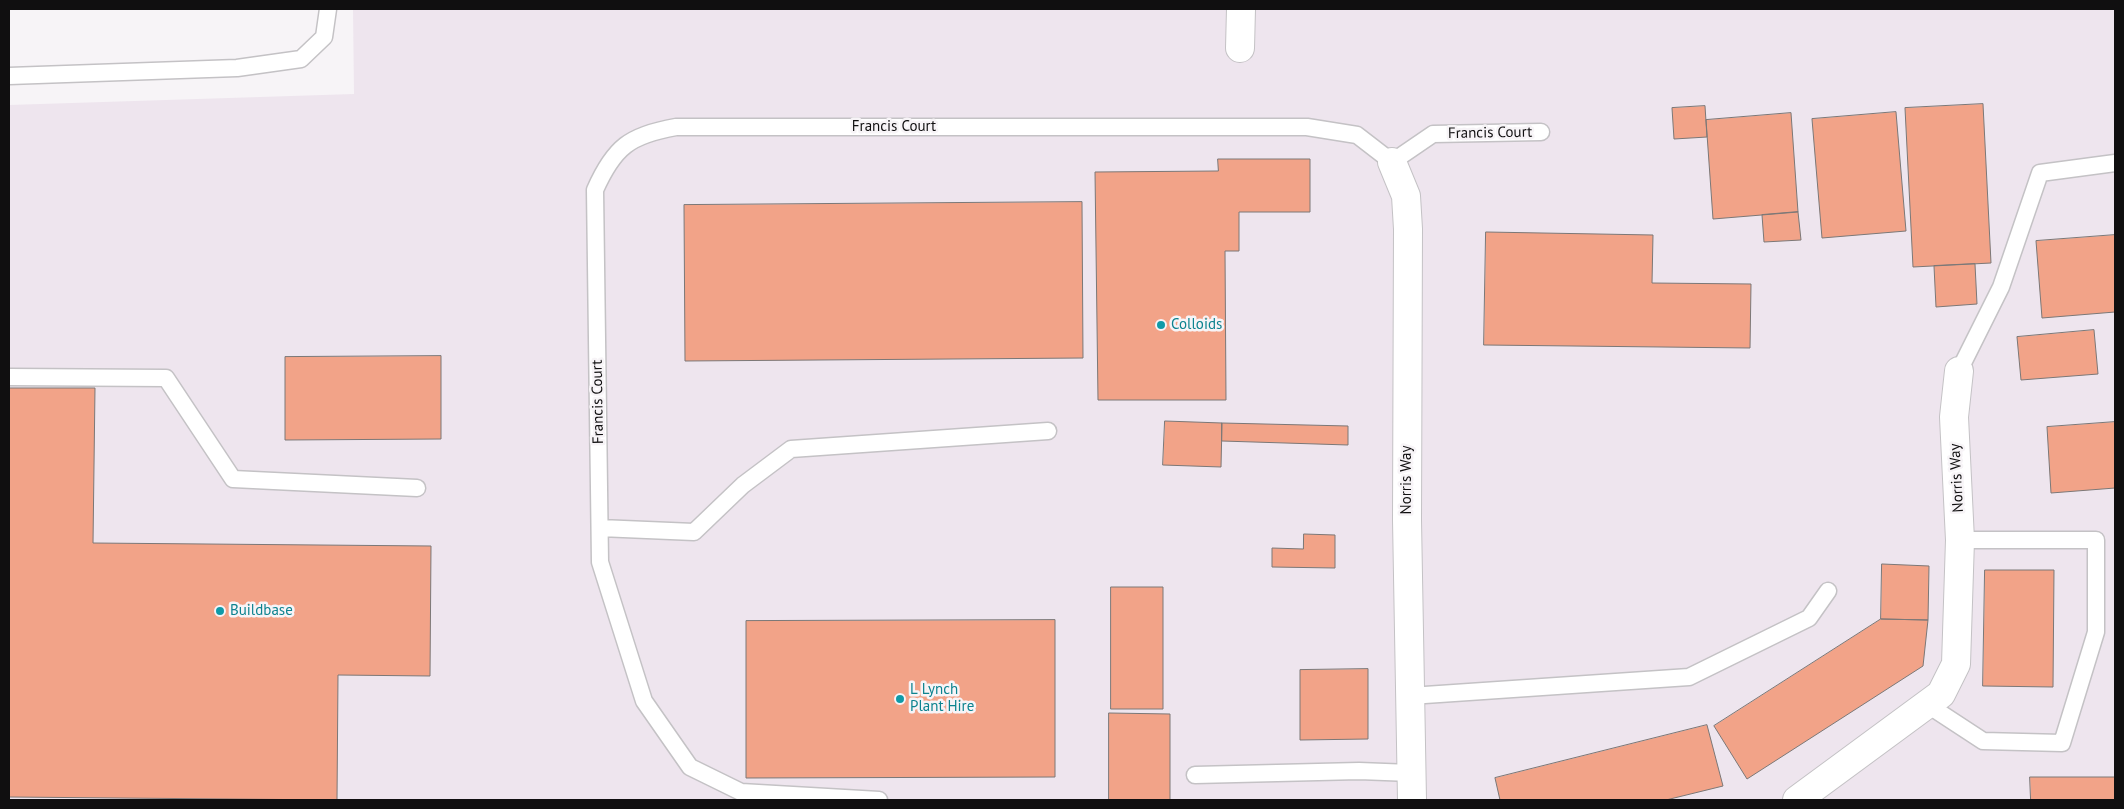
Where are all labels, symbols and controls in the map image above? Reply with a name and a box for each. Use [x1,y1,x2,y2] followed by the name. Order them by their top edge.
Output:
[852,118,936,136] street label: Francis Court
[1448,123,1532,143] street label: Francis Court
[1171,316,1222,334] place label: Colloids
[1155,319,1167,331] marker: Colloids
[588,360,608,444] street label: Francis Court
[1946,443,1968,513] street label: Norris Way
[1398,446,1416,514] street label: Norris Way
[230,602,293,620] place label: Buildbase
[214,605,226,617] marker: Buildbase
[910,681,974,716] place label: L Lynch Plant Hire
[894,693,906,705] marker: L Lynch Plant Hire

